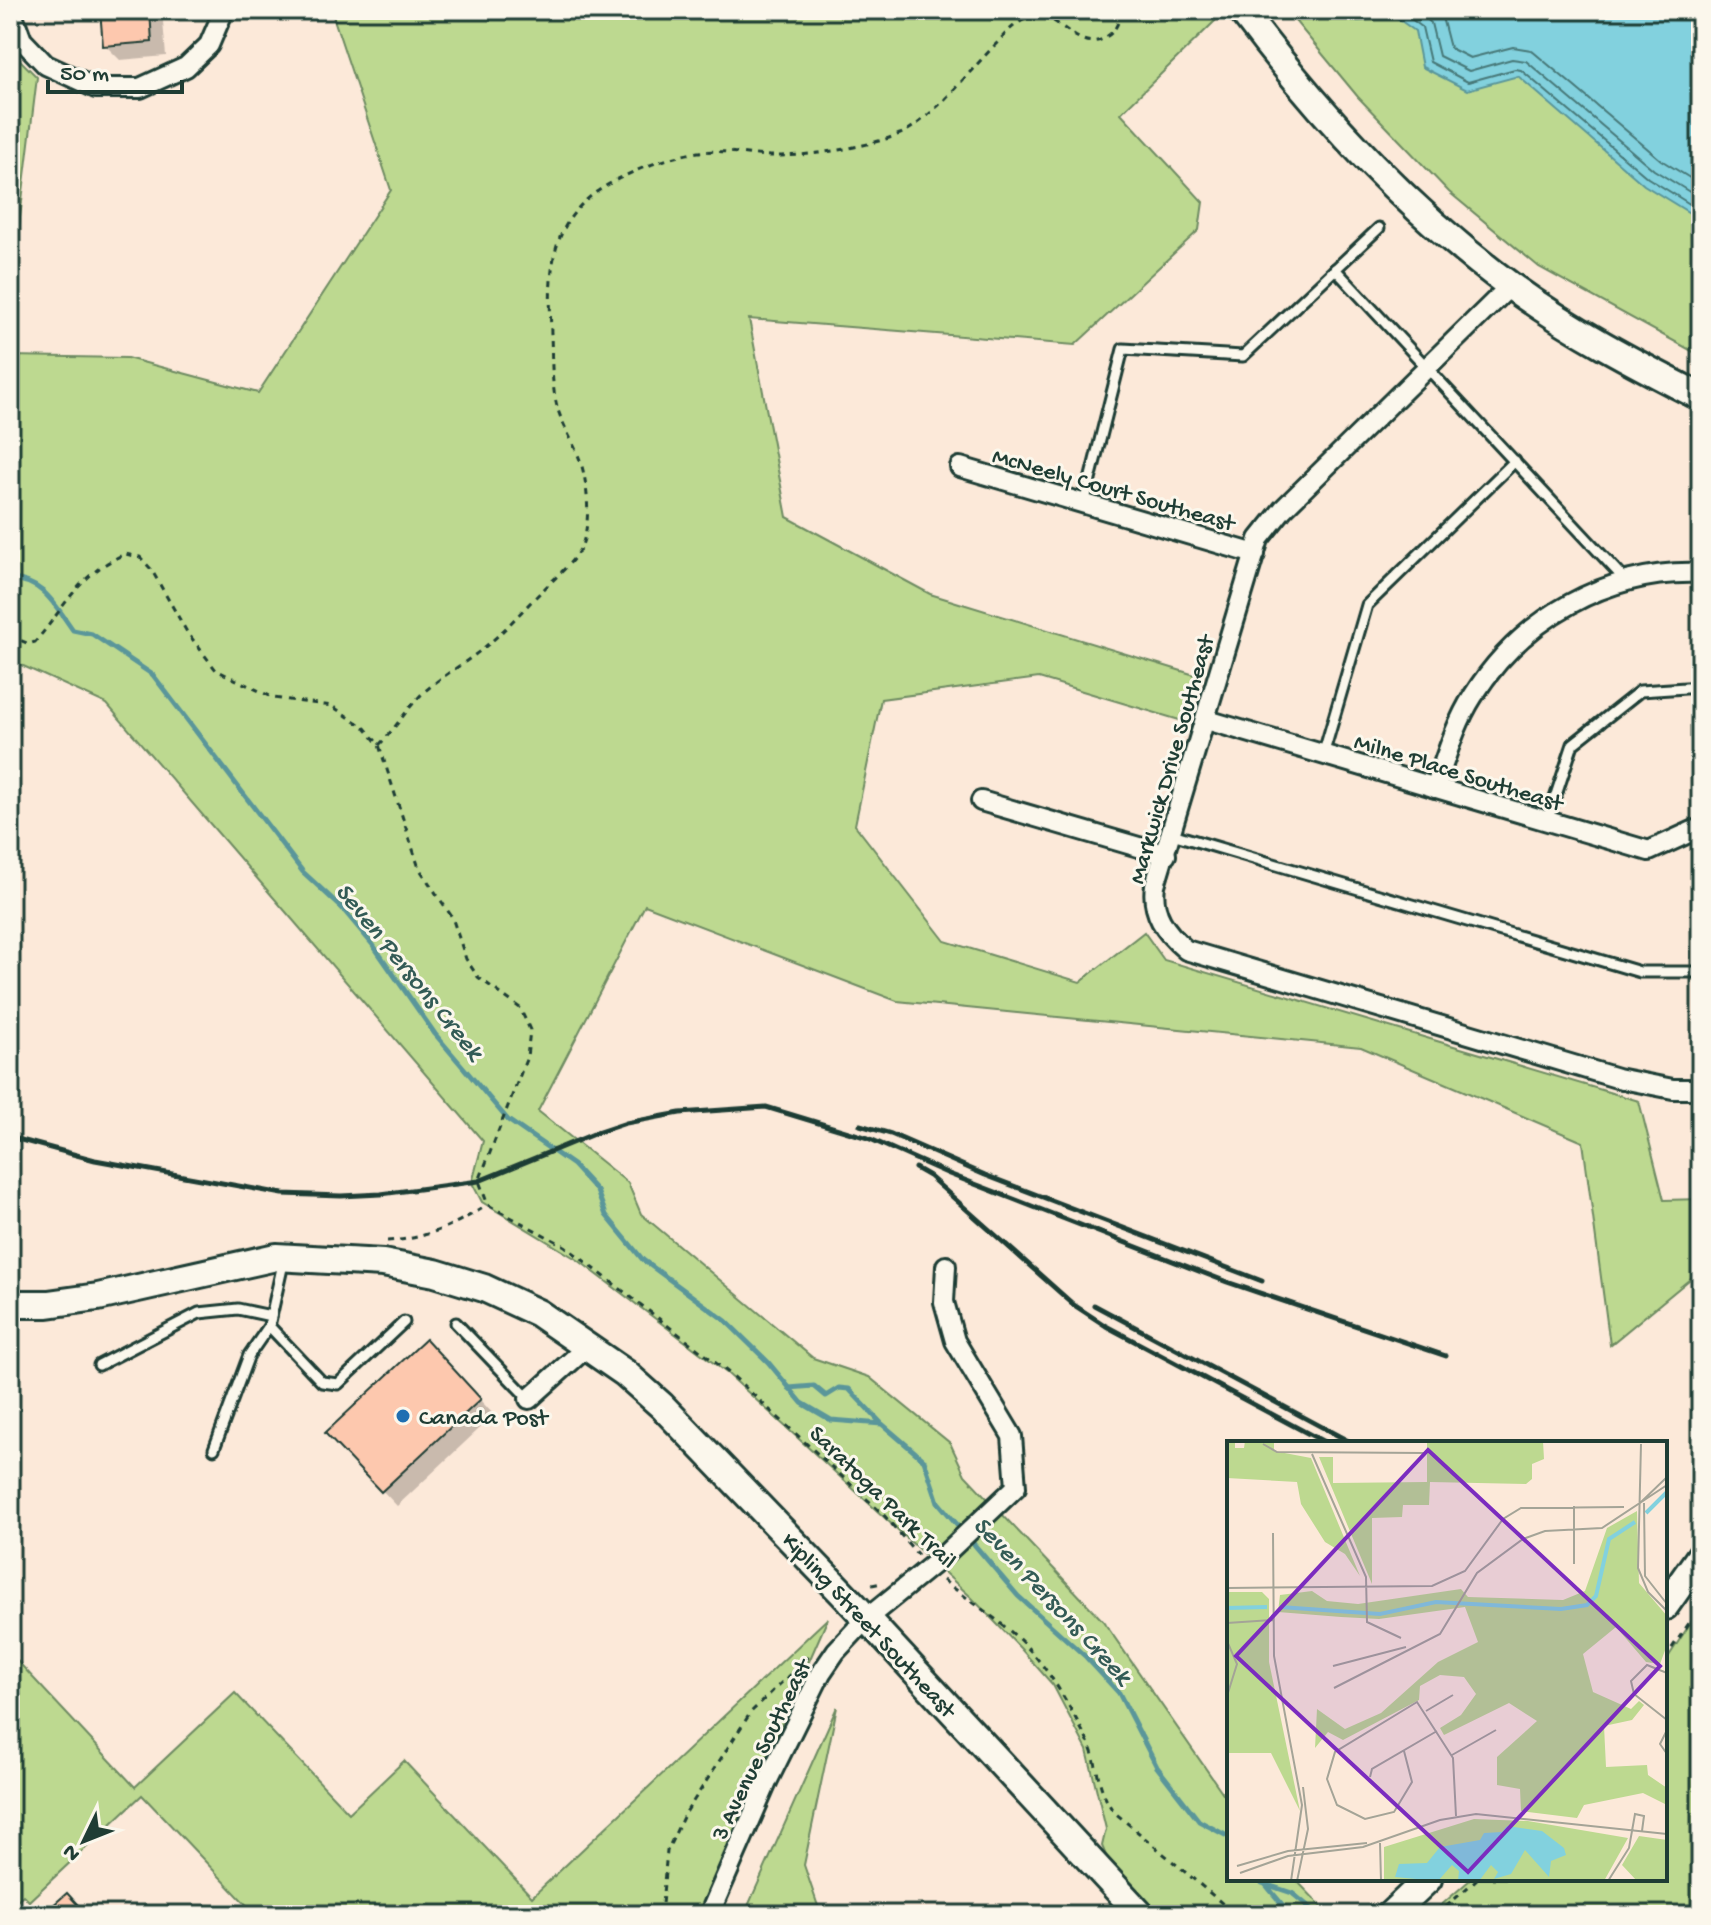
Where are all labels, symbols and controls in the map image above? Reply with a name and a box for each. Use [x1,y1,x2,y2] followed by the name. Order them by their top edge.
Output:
[48,44,182,94] scale bar
[60,61,109,90] text: 50 m
[989,443,1240,540] street label: McNeely Court Southeast
[1124,630,1223,888] street label: Markwick Drive Southeast
[1350,729,1568,821] street label: Milne Place Southeast
[327,878,490,1069] water label: Seven Persons Creek
[419,1405,550,1434] place label: Canada Post
[394,1407,412,1425] marker: Canada Post
[802,1421,961,1576] street label: Saratoga Park Trail
[1227,1441,1667,1881] inset map
[965,1512,1138,1694] water label: Seven Persons Creek
[774,1528,962,1727] street label: Kipling Street Southeast
[706,1653,821,1847] street label: 3 Avenue Southeast
[44,1801,124,1881] north arrow
[58,1838,87,1866] text: N

